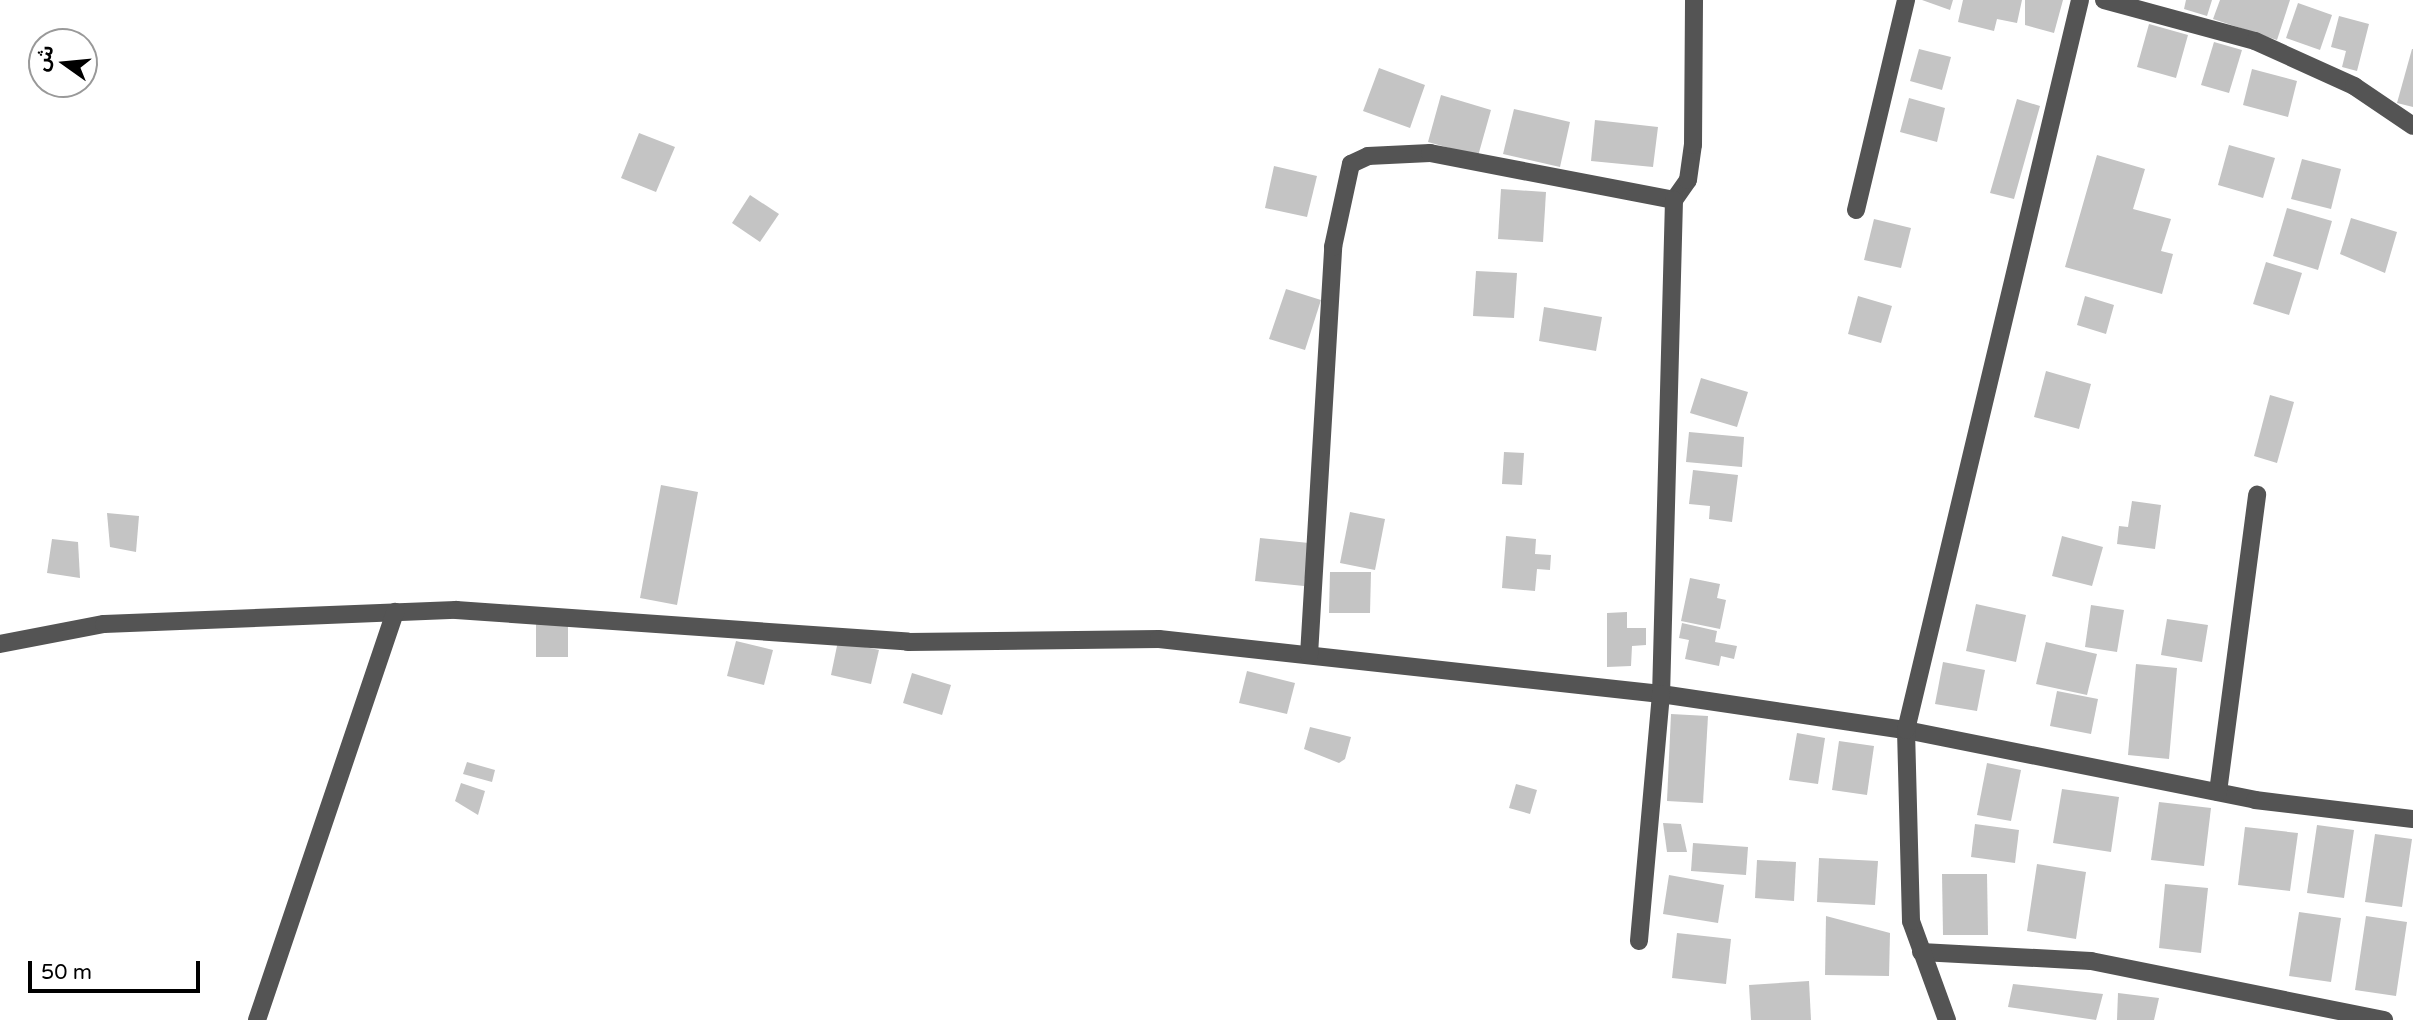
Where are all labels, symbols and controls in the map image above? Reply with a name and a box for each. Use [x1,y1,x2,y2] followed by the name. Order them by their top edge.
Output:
[28,28,98,98] north arrow
[31,43,59,74] text: ش
[32,946,203,990] scale bar
[41,960,92,985] text: 50 m

